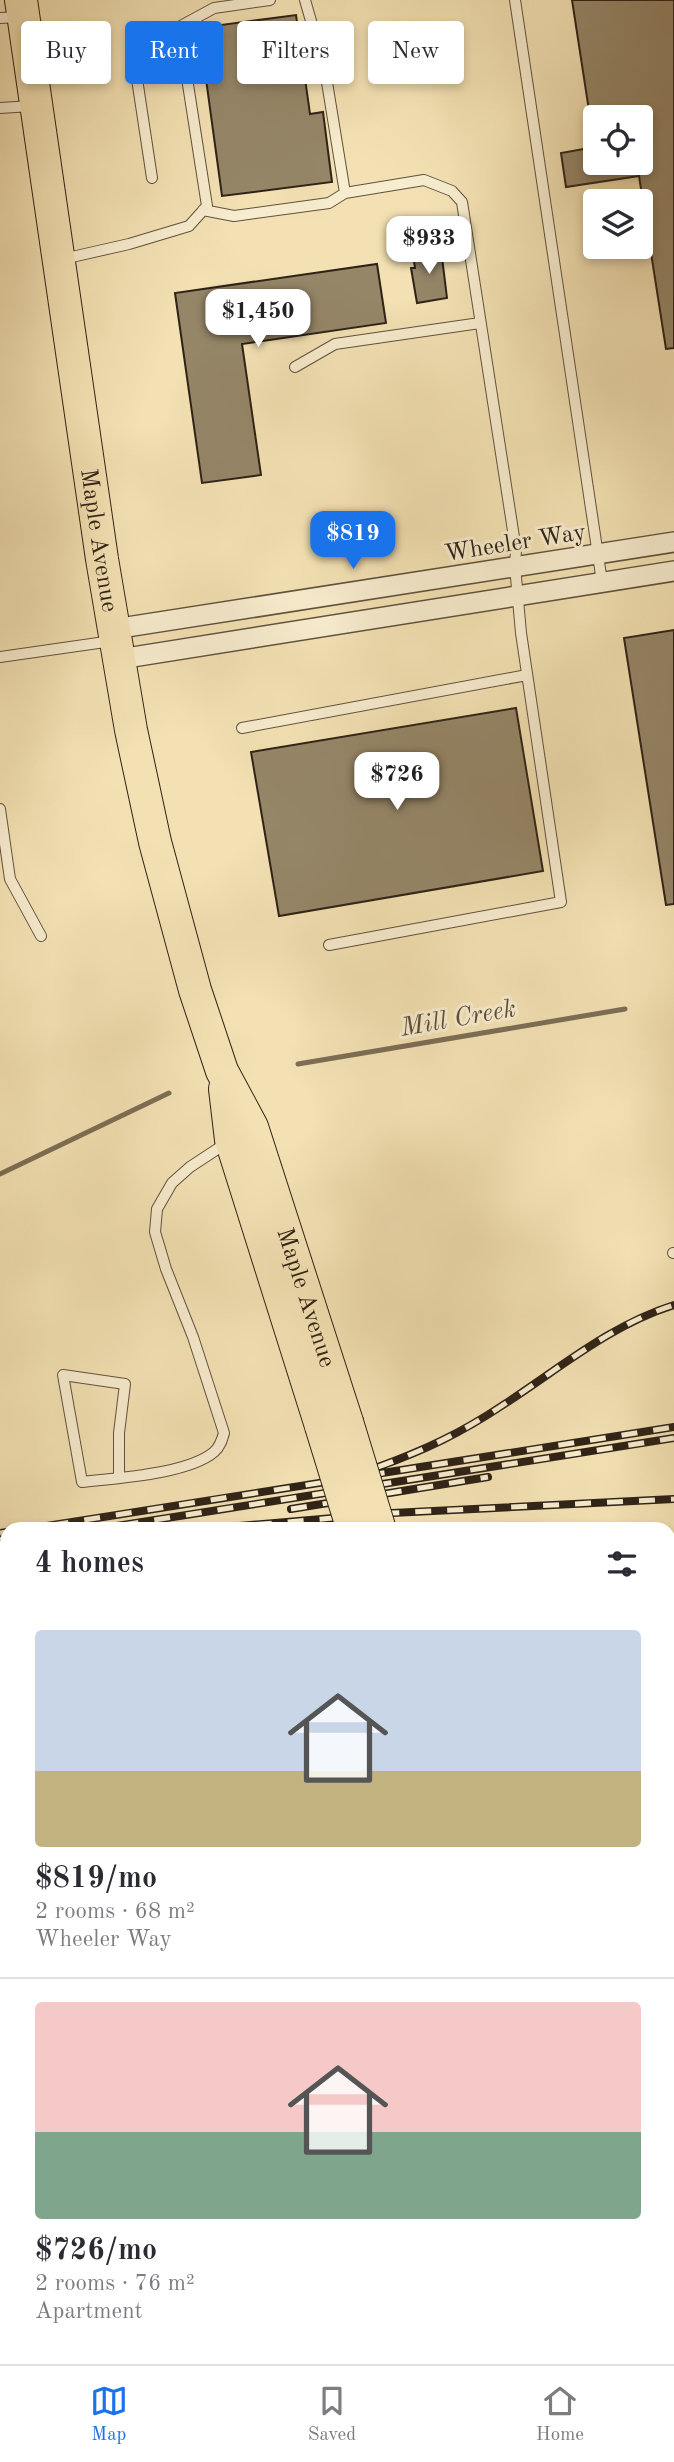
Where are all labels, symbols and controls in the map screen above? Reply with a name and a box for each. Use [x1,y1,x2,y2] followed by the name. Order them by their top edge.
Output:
[21,21,111,84] chip: Buy
[125,21,223,84] chip: Rent
[237,21,354,84] chip: Filters
[368,21,464,84] chip: New
[583,105,653,259] map controls
[583,105,653,175] button: locate
[583,189,653,259] button: layers
[388,216,470,276] pin: $933
[402,227,456,250] text: $933
[201,290,315,349] pin: $1,450
[221,300,295,323] text: $1,450
[75,467,121,614] street label: Maple Avenue
[312,512,394,571] pin: $819
[443,521,588,567] street label: Wheeler Way
[326,522,380,545] text: $819
[356,752,438,812] pin: $726
[370,763,424,786] text: $726
[398,996,518,1042] water label: Mill Creek
[271,1225,339,1371] street label: Maple Avenue
[603,1545,641,1583] icon: filters
[35,1549,144,1579] text: 4 homes
[275,1675,401,1801] icon: home
[35,1864,157,1894] text: $819/mo
[35,1900,195,1923] text: 2 rooms · 68 m²
[35,1928,172,1951] text: Wheeler Way
[275,2047,401,2173] icon: home
[35,2236,157,2266] text: $726/mo
[35,2272,195,2295] text: 2 rooms · 76 m²
[35,2300,143,2323] text: Apartment
[90,2382,128,2447] tab: Map
[308,2382,356,2447] tab: Saved
[536,2382,584,2447] tab: Home

